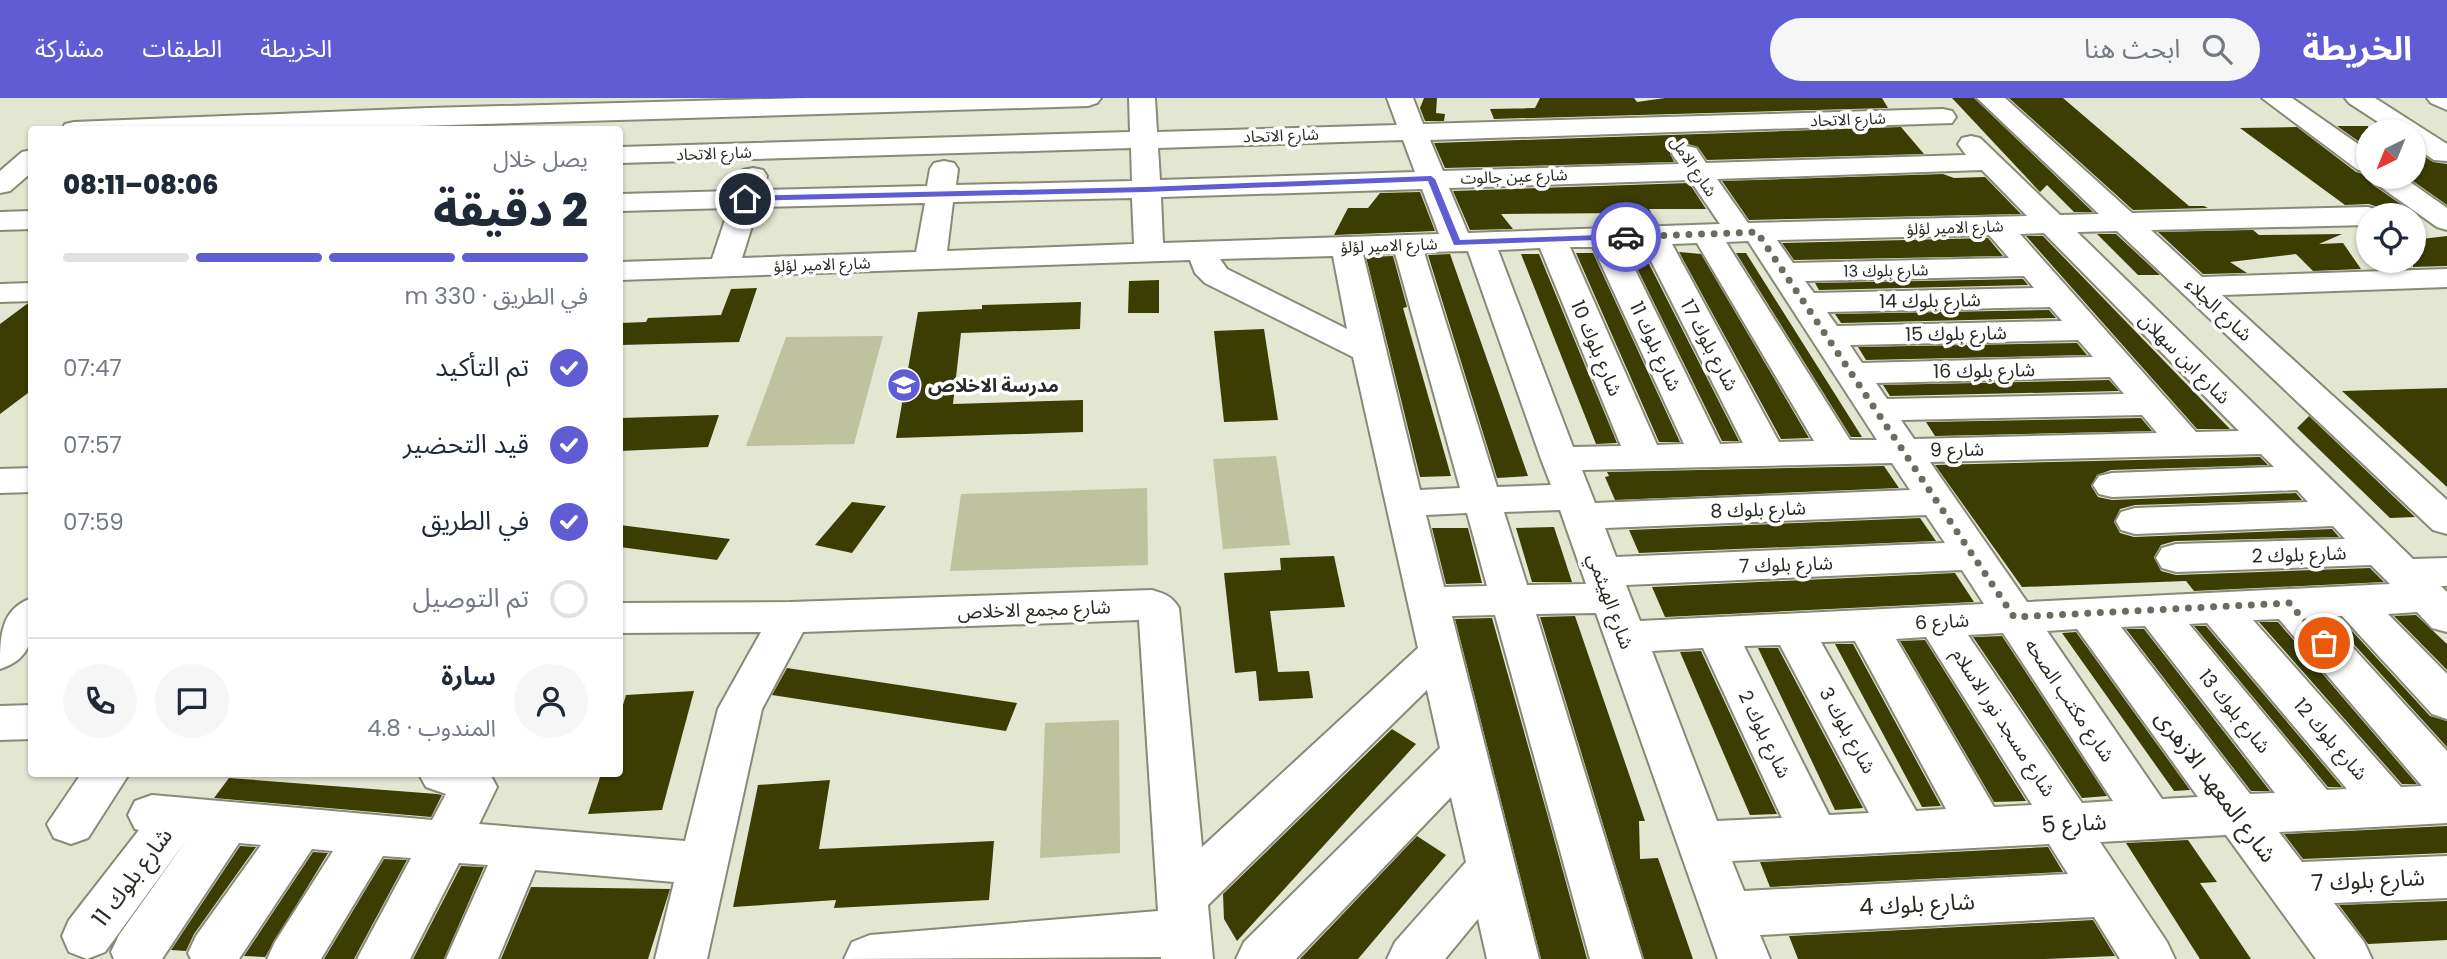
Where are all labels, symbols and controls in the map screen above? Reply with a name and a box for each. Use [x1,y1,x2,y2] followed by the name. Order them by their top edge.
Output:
[1770,18,2260,81] search box
[2302,25,2412,72] text: الخريطة
[2198,30,2236,68] icon: search
[2084,31,2180,67] text: ابحث هنا
[35,32,104,65] text: مشاركة
[142,32,222,65] text: الطبقات
[260,32,332,65] text: الخريطة
[1810,107,1886,133] street label: شارع الاتحاد
[2356,119,2426,189] north arrow
[2356,119,2426,273] map controls
[1243,123,1319,149] street label: شارع الاتحاد
[1664,131,1722,202] street label: شارع الامل
[676,141,752,167] street label: شارع الاتحاد
[493,143,588,175] text: يصل خلال
[1460,163,1568,191] street label: شارع عين جالوت
[63,167,218,203] text: 08:06–08:11
[715,169,775,229] pin
[433,178,588,242] text: 2 دقيقة
[726,180,764,218] icon: home
[1591,202,1661,272] courier
[2356,203,2426,273] button: locate
[1906,214,2004,242] street label: شارع الامير لؤلؤ
[1607,218,1645,256] icon: car
[1340,232,1438,260] street label: شارع الامير لؤلؤ
[773,251,871,279] street label: شارع الامير لؤلؤ
[1843,258,1929,284] street label: شارع بلوك 13
[2179,271,2258,347] street label: شارع الجلاء
[404,280,588,312] text: في الطريق · 330 m
[1879,286,1981,315] street label: شارع بلوك 14
[1674,295,1745,396] street label: شارع بلوك 17
[1564,296,1629,400] street label: شارع بلوك 10
[1623,297,1688,395] street label: شارع بلوك 11
[2133,307,2236,410] street label: شارع ابن سهلان
[1905,319,2007,348] street label: شارع بلوك 15
[435,349,529,385] text: تم التأكيد
[550,349,588,387] icon: check
[63,352,122,384] text: 07:47
[1933,356,2035,385] street label: شارع بلوك 16
[885,366,923,404] school or university icon: مدرسة الاخلاص
[928,372,1059,399] place label: مدرسة الاخلاص
[403,426,529,462] text: قيد التحضير
[550,426,588,464] icon: check
[63,429,122,461] text: 07:57
[1930,436,1984,463] street label: شارع 9
[1710,494,1806,525] street label: شارع بلوك 8
[422,503,529,539] text: في الطريق
[550,503,588,541] icon: check
[63,506,124,538] text: 07:59
[2251,539,2347,570] street label: شارع بلوك 2
[1579,549,1640,653] street label: شارع الهيثمي
[1739,549,1834,580] street label: شارع بلوك 7
[413,580,529,616] text: تم التوصيل
[957,593,1111,627] street label: شارع مجمع الاخلاص
[1914,607,1970,636] street label: شارع 6
[2294,613,2354,673] pin
[2305,624,2343,662] icon: bag
[2018,633,2121,767] street label: شارع مكتب الصحه
[1944,642,2062,803] street label: شارع مسجد نور الاسلام
[441,658,496,694] text: سارة
[63,664,137,738] button: phone
[155,664,229,738] button: chat
[514,664,588,738] button: person
[2192,664,2277,759] street label: شارع بلوك 13
[1813,682,1882,778] street label: شارع بلوك 3
[1732,686,1797,783] street label: شارع بلوك 2
[2287,692,2374,786] street label: شارع بلوك 12
[2147,703,2284,870] street label: شارع المعهد الازهرى
[367,712,496,744] text: المندوب · 4.8
[2040,805,2108,842] street label: شارع 5
[84,821,181,934] street label: شارع بلوك 11
[2310,861,2426,900] street label: شارع بلوك 7
[1858,885,1976,924] street label: شارع بلوك 4

